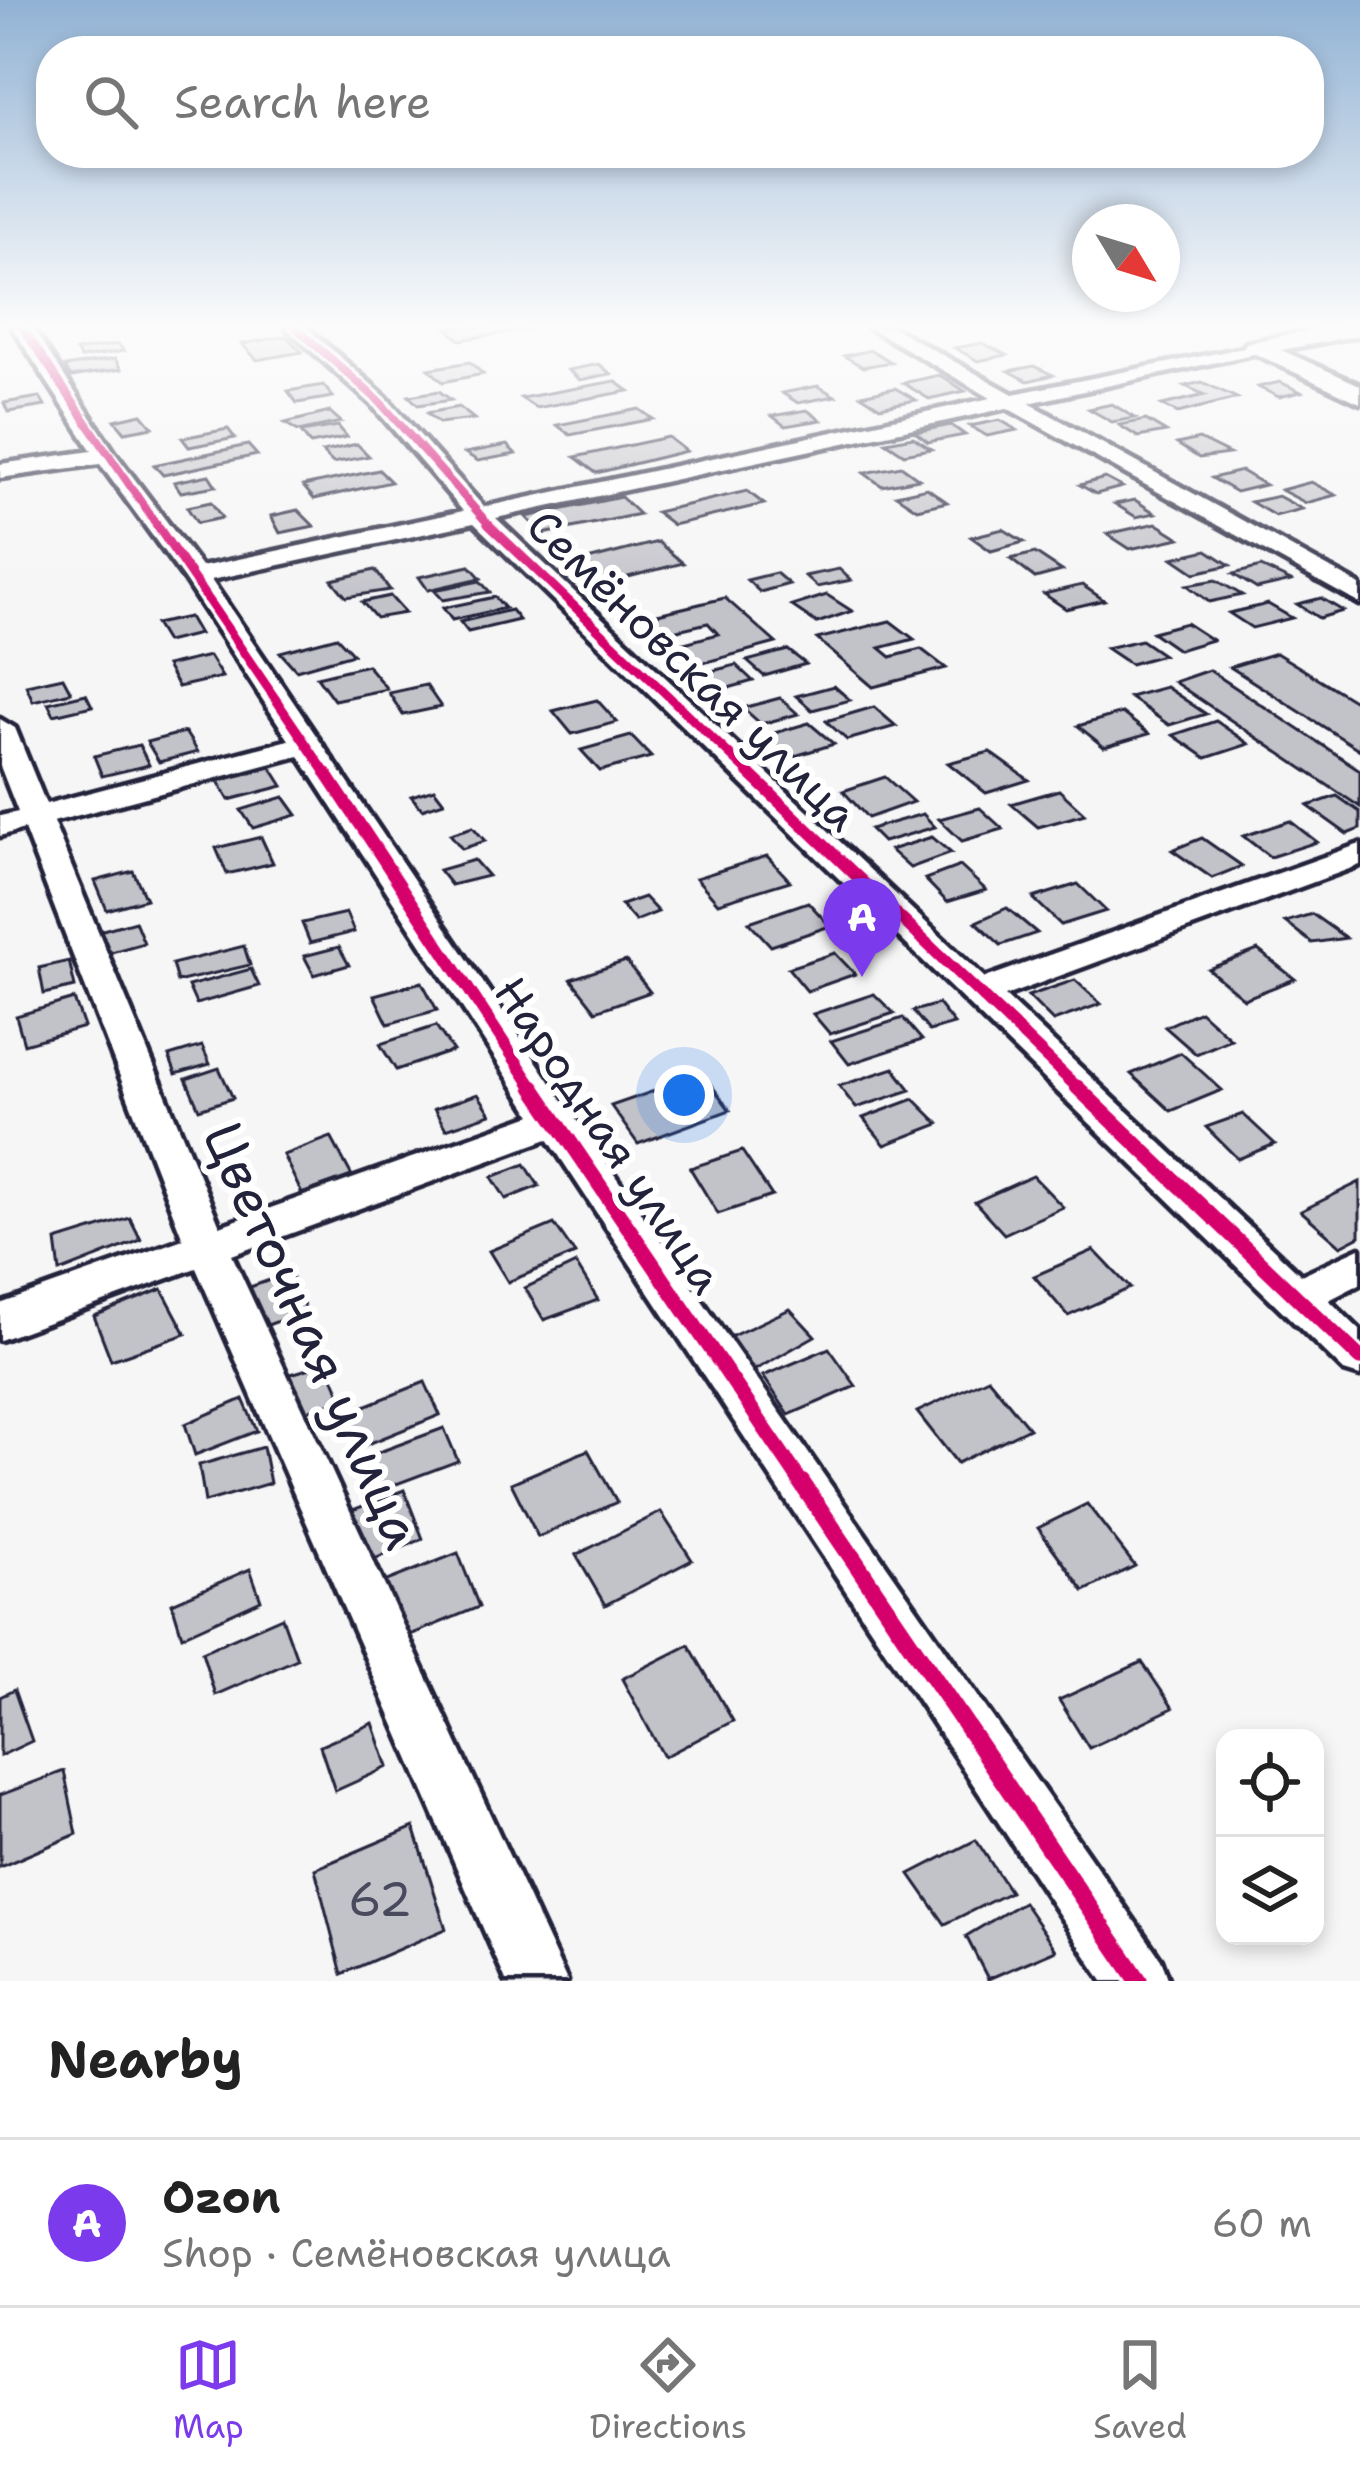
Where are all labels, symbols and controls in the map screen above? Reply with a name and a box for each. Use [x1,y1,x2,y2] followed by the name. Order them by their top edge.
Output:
[36,36,1324,168] search box
[78,69,144,135] icon: search
[174,72,431,132] text: Search here
[1072,204,1180,312] north arrow
[514,496,872,844] street label: Семёновская улица
[823,878,901,977] pin: A
[481,965,737,1305] street label: Народная улица
[654,1065,714,1125] your location
[187,1111,439,1559] street label: Цветочная улица
[1216,1729,1324,1945] map controls
[1216,1729,1324,1837] button: locate
[1216,1837,1324,1945] button: layers
[348,1867,412,1931] house number: 62
[48,2025,243,2093] text: Nearby
[162,2167,281,2227] text: Ozon
[72,2197,102,2249] text: A
[1212,2197,1312,2249] text: 60 m
[162,2227,671,2279] text: Shop · Семёновская улица
[173,2332,244,2449] tab: Map
[590,2332,747,2449] tab: Directions
[1093,2332,1187,2449] tab: Saved

